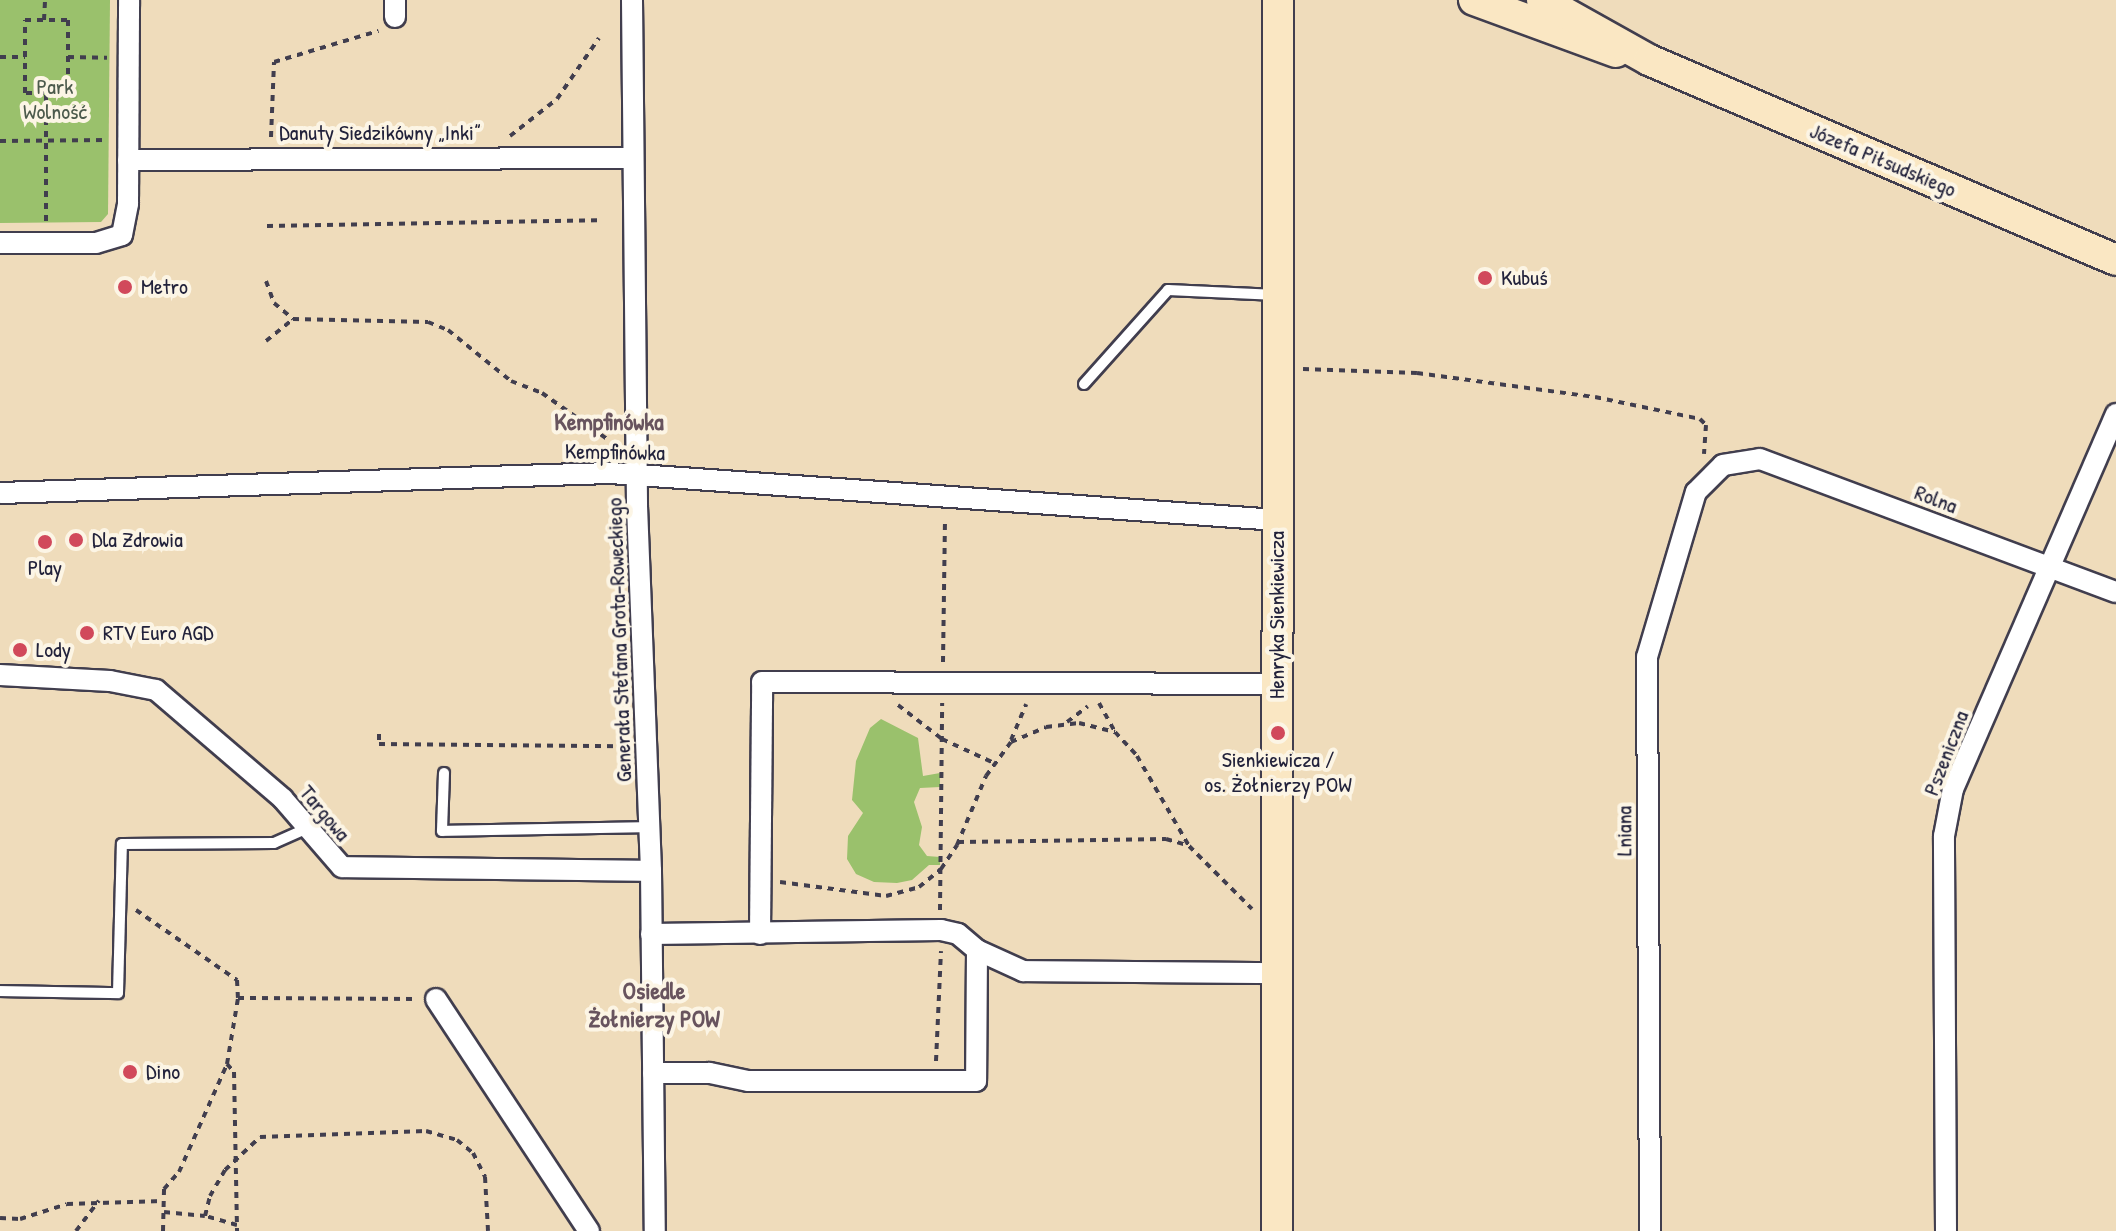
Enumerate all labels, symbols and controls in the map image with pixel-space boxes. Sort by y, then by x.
park label: Park Wolność [23,73,87,124]
street label: Józefa Piłsudskiego [1806,117,1960,203]
street label: Danuty Siedzikówny „Inki” [279,120,481,146]
place label: Kubuś [1501,265,1548,291]
marker: Kubuś [1476,269,1494,287]
place label: Metro [141,274,188,300]
marker: Metro [116,278,134,296]
district label: Kempfinówka [554,408,664,436]
street label: Kempfinówka [565,438,665,466]
street label: Rolna [1911,479,1961,519]
street label: Generała Stefana Grota-Roweckiego [601,497,637,783]
place label: Dla Zdrowia [92,527,183,553]
marker: Dla Zdrowia [67,531,85,549]
street label: Henryka Sienkiewicza [1264,531,1290,699]
marker: Play [36,533,54,551]
place label: Play [28,555,62,581]
place label: RTV Euro AGD [103,620,213,646]
marker: RTV Euro AGD [78,624,96,642]
place label: Lody [36,637,71,663]
marker: Lody [11,641,29,659]
street label: Pszeniczna [1918,707,1974,799]
marker: Sienkiewicza / os. Żołnierzy POW [1269,724,1287,742]
place label: Sienkiewicza / os. Żołnierzy POW [1204,746,1352,798]
street label: Targowa [294,780,356,846]
street label: Lniana [1611,806,1637,856]
district label: Osiedle Żołnierzy POW [588,977,720,1033]
place label: Dino [146,1059,180,1085]
marker: Dino [121,1063,139,1081]

